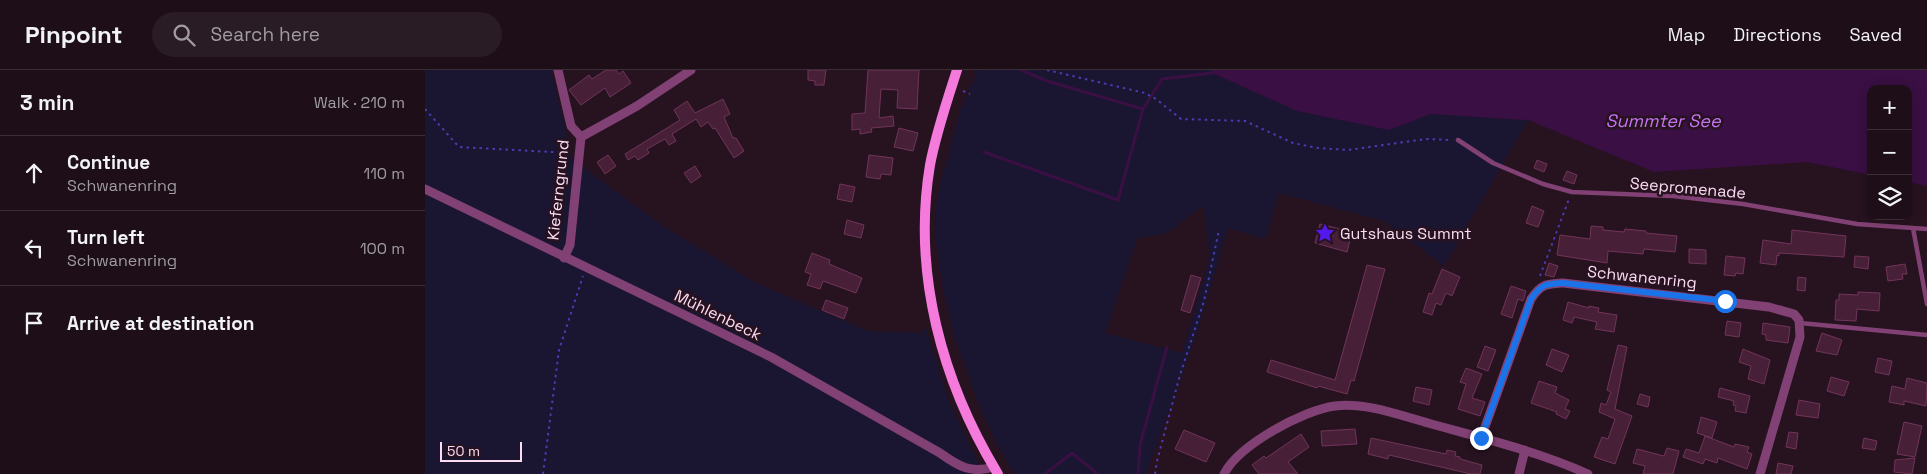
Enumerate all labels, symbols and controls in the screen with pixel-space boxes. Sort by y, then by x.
search box [152,12,502,57]
text: Pinpoint [25,19,122,50]
icon: search [170,21,198,49]
text: Search here [210,22,320,47]
text: Map [1668,23,1705,46]
text: Directions [1733,23,1822,46]
text: Saved [1850,23,1902,46]
map controls [1867,85,1912,220]
button: + [1867,85,1912,130]
text: 3 min [20,89,75,116]
text: Walk · 210 m [314,92,405,113]
water label: Summter See [1605,109,1722,132]
button: − [1867,130,1912,175]
street label: Kieferngrund [542,139,574,241]
text: Continue [67,150,150,175]
icon: ahead [20,159,48,187]
text: 110 m [363,163,405,184]
street label: Seepromenade [1629,172,1747,204]
text: Schwanenring [67,175,177,196]
button: layers [1867,175,1912,220]
place icon: Gutshaus Summt [1314,222,1336,244]
place label: Gutshaus Summt [1340,223,1472,244]
text: Turn left [67,225,145,250]
icon: left [20,234,48,262]
text: 100 m [360,238,405,259]
text: Schwanenring [67,250,177,271]
street label: Schwanenring [1586,261,1698,293]
street label: Mühlenbeck [671,285,765,345]
route start [1714,290,1737,313]
icon: arrive [20,309,48,337]
text: Arrive at destination [67,311,255,336]
route end [1470,427,1493,450]
scale bar [440,439,523,462]
text: 50 m [447,442,480,460]

